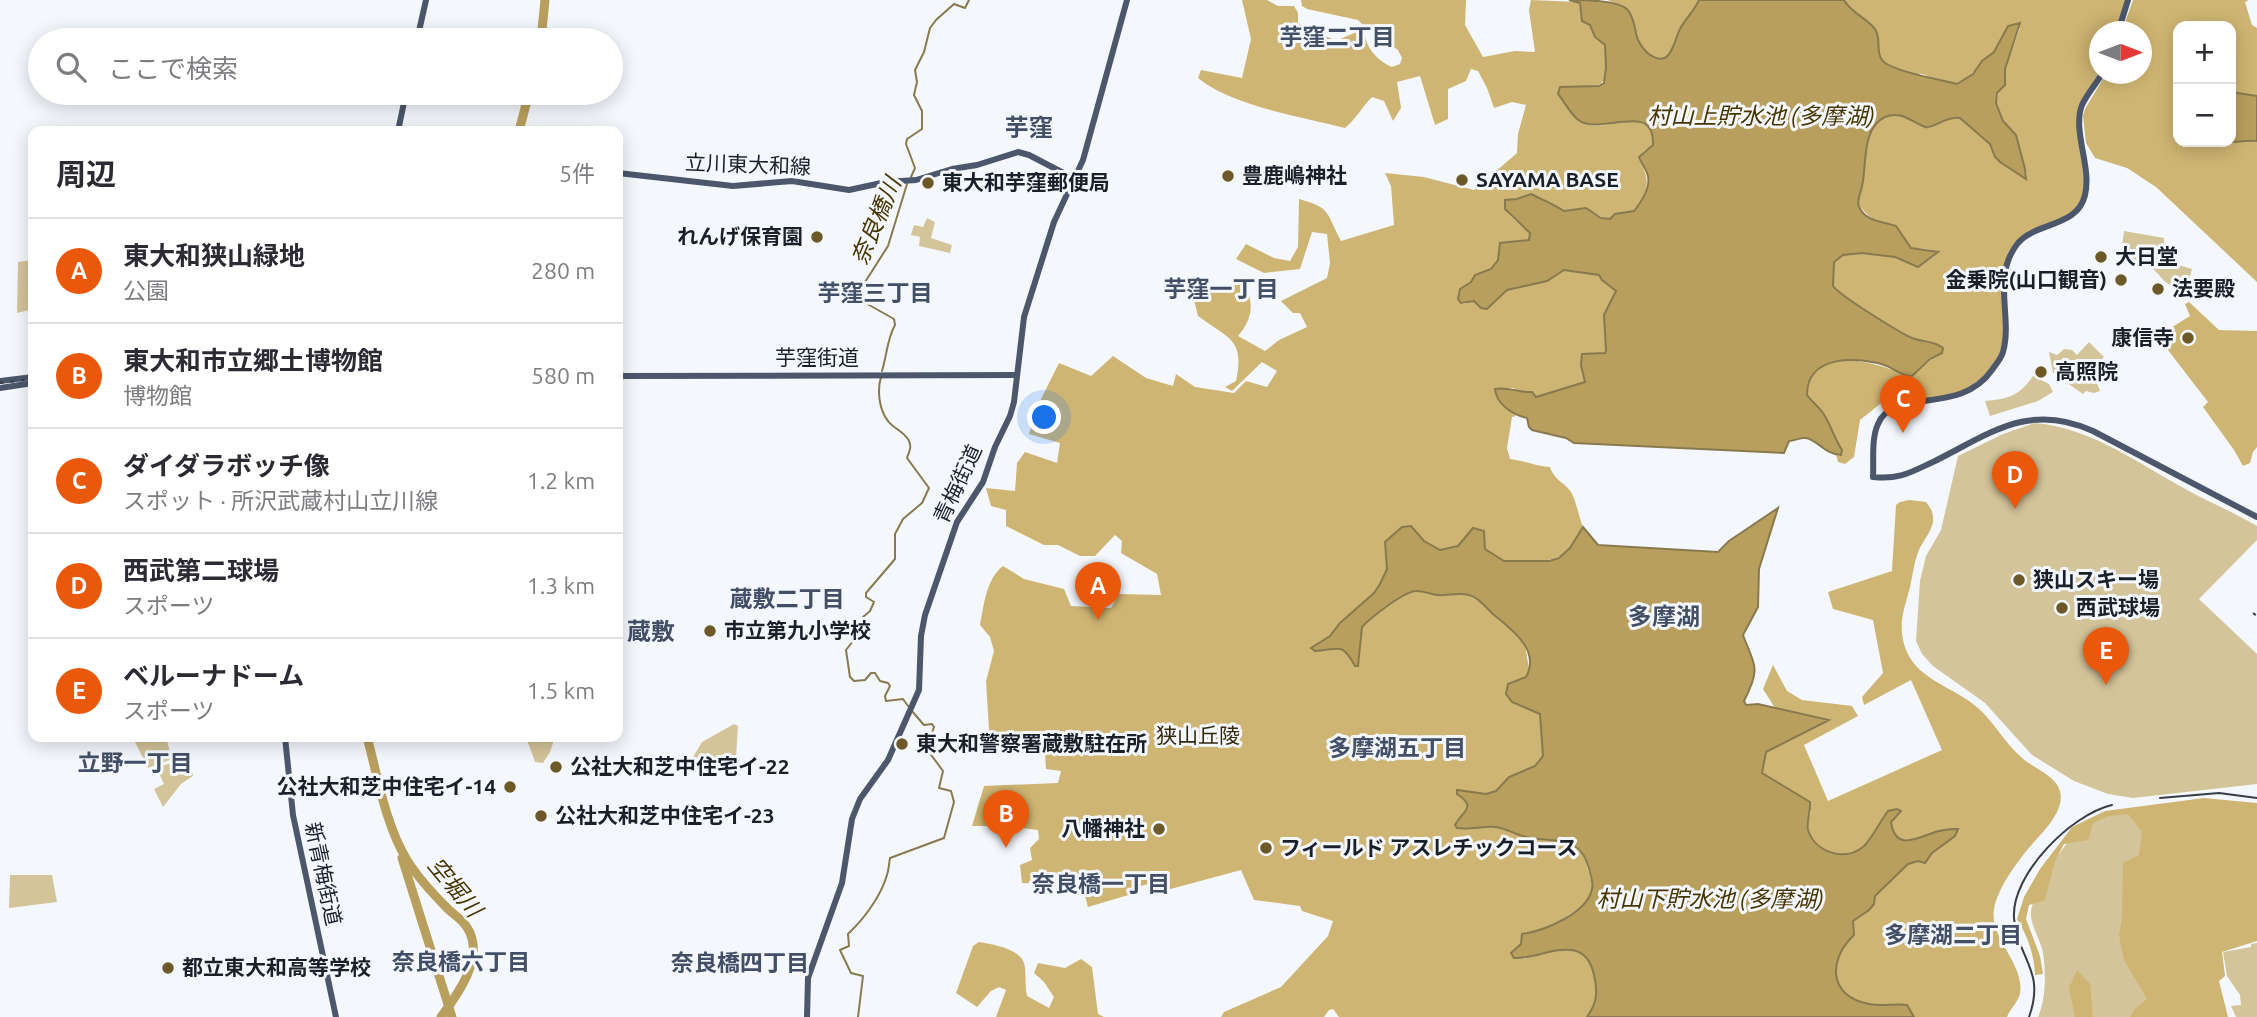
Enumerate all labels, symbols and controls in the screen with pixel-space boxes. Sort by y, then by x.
north arrow [2089,21,2152,84]
map controls [2173,21,2236,147]
button: + [2173,21,2236,84]
district label: 芋窪二丁目 [1280,24,1395,49]
search box [28,28,623,105]
icon: search [52,48,90,86]
text: ここで検索 [108,54,238,83]
button: − [2173,84,2236,147]
water label: 村山上貯水池 (多摩湖) [1648,103,1875,129]
district label: 芋窪 [1005,114,1053,141]
street label: 立川東大和線 [685,150,811,178]
text: 周辺 [56,157,116,191]
text: 5件 [559,161,595,186]
place label: 豊鹿嶋神社 [1242,163,1347,187]
place label: SAYAMA BASE [1476,167,1619,191]
marker: 豊鹿嶋神社 [1220,168,1236,184]
place label: 東大和芋窪郵便局 [942,170,1110,194]
water label: 奈良橋川 [846,171,906,268]
marker: SAYAMA BASE [1454,172,1470,188]
marker: 東大和芋窪郵便局 [920,175,936,191]
place label: れんげ保育園 [677,224,803,248]
marker: れんげ保育園 [809,229,825,245]
text: 東大和狭山緑地 [123,241,305,270]
place label: 大日堂 [2115,244,2178,268]
marker: 大日堂 [2093,249,2109,265]
text: A [71,258,87,283]
text: 280 m [531,258,595,283]
place label: 金乗院(山口観音) [1945,267,2107,291]
marker: 金乗院(山口観音) [2113,272,2129,288]
district label: 芋窪一丁目 [1164,276,1279,301]
place label: 法要殿 [2172,276,2235,300]
text: 公園 [123,278,169,303]
district label: 芋窪三丁目 [818,280,933,305]
marker: 法要殿 [2150,281,2166,297]
place label: 康信寺 [2111,325,2174,349]
marker: 康信寺 [2180,330,2196,346]
street label: 芋窪街道 [775,345,859,369]
text: 東大和市立郷土博物館 [123,346,383,375]
place label: 高照院 [2055,359,2118,383]
text: B [71,363,87,388]
text: 580 m [531,363,595,388]
marker: 高照院 [2033,364,2049,380]
pin: C [1880,375,1926,433]
text: 博物館 [123,383,192,408]
your location [1027,400,1061,434]
street label: 青梅街道 [928,440,986,527]
text: ダイダラボッチ像 [123,451,330,480]
pin: D [1992,451,2038,509]
text: C [72,468,86,493]
text: 1.2 km [527,468,595,493]
text: スポット · 所沢武蔵村山立川線 [123,488,438,513]
text: 西武第二球場 [123,556,279,585]
pin: A [1075,562,1121,620]
place label: 狭山スキー場 [2033,567,2159,591]
marker: 狭山スキー場 [2011,572,2027,588]
text: D [71,573,87,598]
text: 1.3 km [527,573,595,598]
district label: 蔵敷二丁目 [730,586,845,611]
text: スポーツ [123,593,215,618]
place label: 西武球場 [2076,595,2160,619]
marker: 西武球場 [2054,600,2070,616]
district label: 多摩湖 [1628,603,1700,630]
district label: 蔵敷 [627,618,675,645]
place label: 市立第九小学校 [724,618,871,642]
marker: 市立第九小学校 [702,623,718,639]
pin: E [2083,627,2129,685]
text: ベルーナドーム [123,661,304,690]
text: E [72,678,86,703]
text: 1.5 km [527,678,595,703]
text: スポーツ [123,698,215,723]
park label: 狭山丘陵 [1156,723,1240,747]
place label: 東大和警察署蔵敷駐在所 [916,731,1147,755]
district label: 多摩湖五丁目 [1328,735,1466,760]
marker: 東大和警察署蔵敷駐在所 [894,736,910,752]
district label: 立野一丁目 [78,750,193,775]
place label: 公社大和芝中住宅イ-22 [570,754,790,778]
marker: 公社大和芝中住宅イ-22 [548,759,564,775]
place label: 公社大和芝中住宅イ-14 [276,774,496,798]
marker: 公社大和芝中住宅イ-14 [502,779,518,795]
pin: B [983,790,1029,848]
place label: 公社大和芝中住宅イ-23 [555,803,775,827]
marker: 公社大和芝中住宅イ-23 [533,808,549,824]
place label: 八幡神社 [1061,816,1145,840]
street label: 新青梅街道 [301,820,347,928]
marker: 八幡神社 [1151,821,1167,837]
place label: フィールド アスレチックコース [1280,835,1578,859]
marker: フィールド アスレチックコース [1258,840,1274,856]
water label: 空堀川 [424,852,489,923]
district label: 奈良橋一丁目 [1032,871,1170,896]
water label: 村山下貯水池 (多摩湖) [1597,886,1824,912]
district label: 多摩湖二丁目 [1884,922,2022,947]
district label: 奈良橋六丁目 [392,949,530,974]
district label: 奈良橋四丁目 [671,950,809,975]
place label: 都立東大和高等学校 [182,955,371,979]
marker: 都立東大和高等学校 [160,960,176,976]

